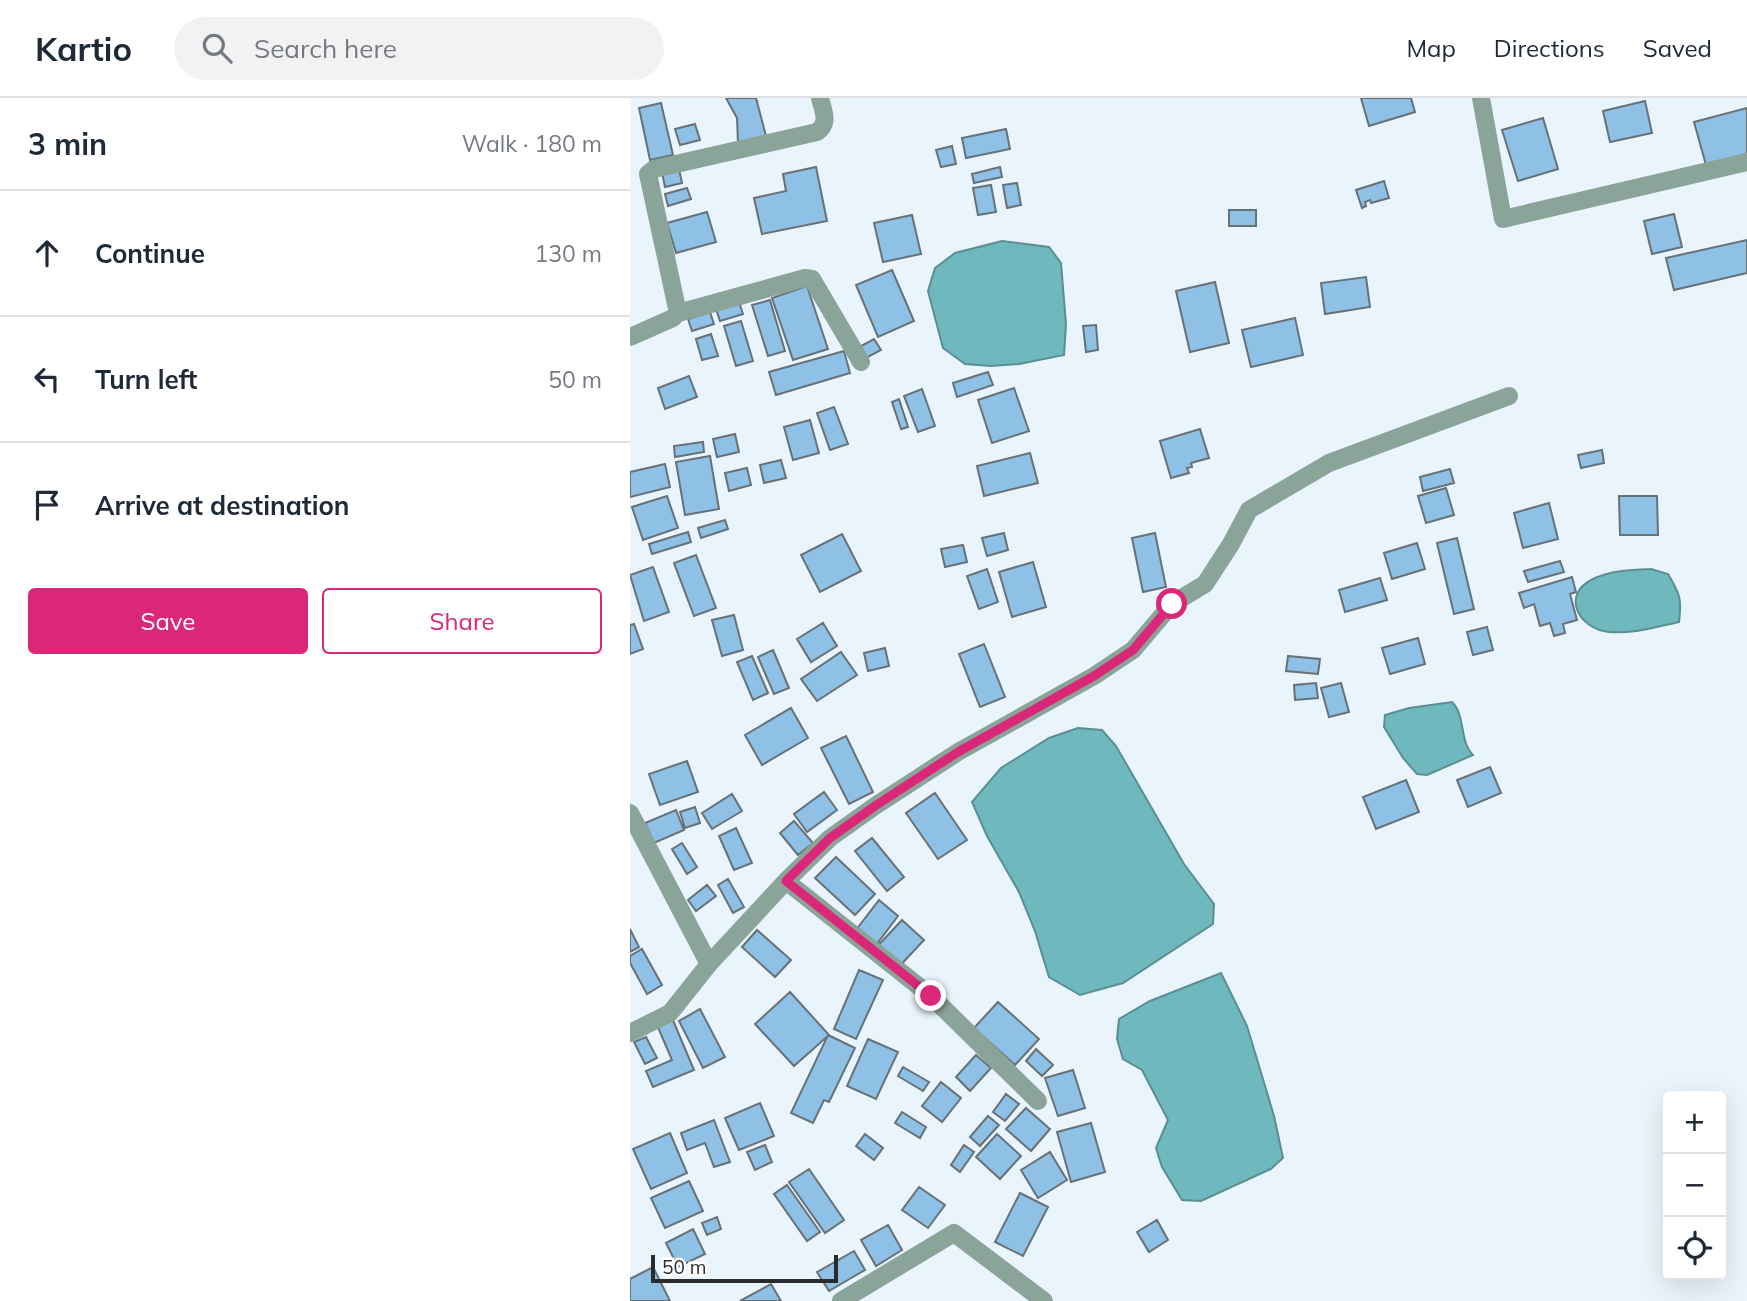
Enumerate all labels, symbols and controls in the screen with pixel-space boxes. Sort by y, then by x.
search box [174,17,664,80]
text: Kartio [35,28,132,69]
icon: search [198,29,236,67]
text: Search here [254,32,397,65]
text: Map [1406,33,1456,63]
text: Directions [1494,33,1605,63]
text: Saved [1643,33,1712,63]
text: 3 min [28,125,107,163]
text: Walk · 180 m [462,129,602,158]
icon: ahead [28,234,66,272]
text: Continue [95,237,205,270]
text: 130 m [534,239,602,268]
icon: left [28,360,66,398]
text: Turn left [95,363,197,396]
text: 50 m [548,365,602,394]
icon: arrive [28,486,66,524]
text: Arrive at destination [95,489,350,522]
button: Save [28,588,308,654]
button: Share [322,588,602,654]
route start [1156,588,1187,619]
route end [915,980,946,1011]
map controls [1663,1091,1726,1280]
button: + [1663,1091,1726,1154]
button: − [1663,1154,1726,1217]
button: locate [1663,1217,1726,1280]
scale bar [651,1252,838,1284]
text: 50 m [662,1255,706,1279]

